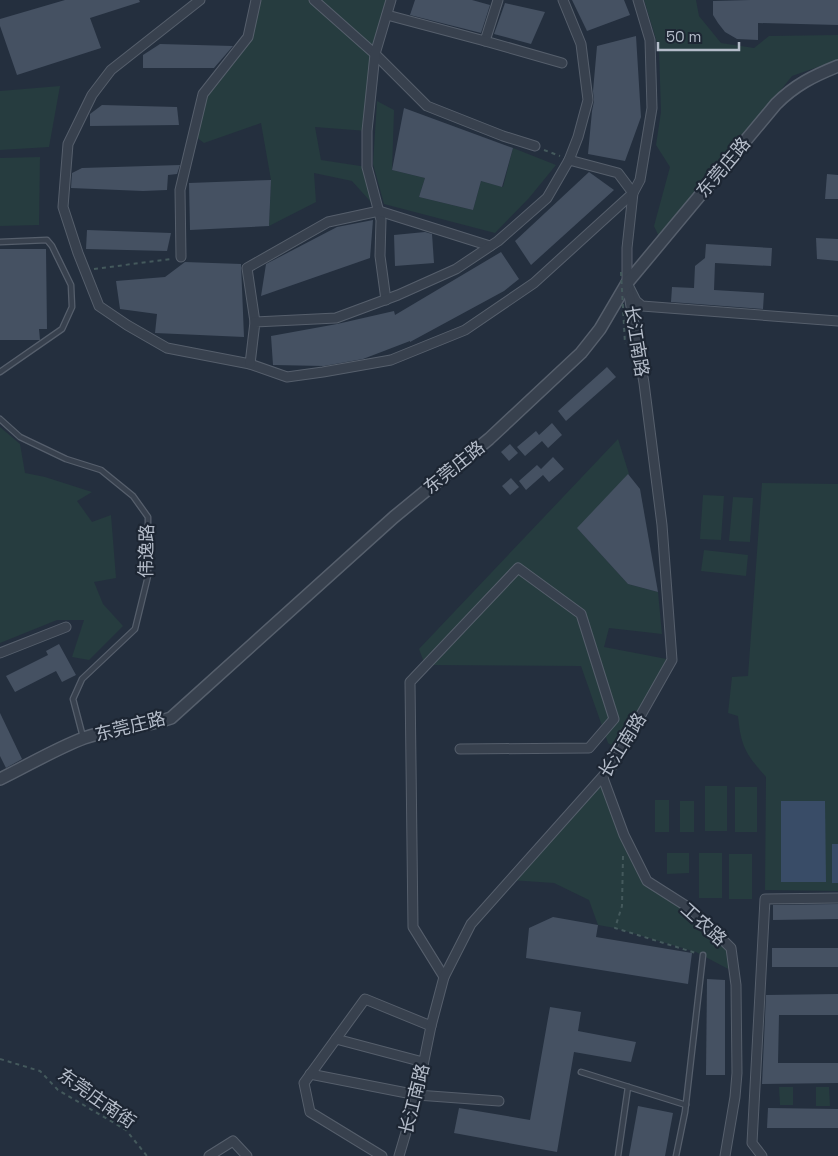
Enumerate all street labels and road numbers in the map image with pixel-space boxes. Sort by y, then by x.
street label: 东莞庄路 [691,132,755,202]
street label: 长江南路 [620,304,654,378]
street label: 东莞庄路 [419,435,489,499]
street label: 伟逸路 [134,524,158,578]
street label: 东莞庄路 [92,706,168,746]
street label: 长江南路 [593,708,651,782]
street label: 工农路 [676,897,732,951]
street label: 长江南路 [394,1061,434,1137]
street label: 东莞庄南街 [54,1063,140,1133]

